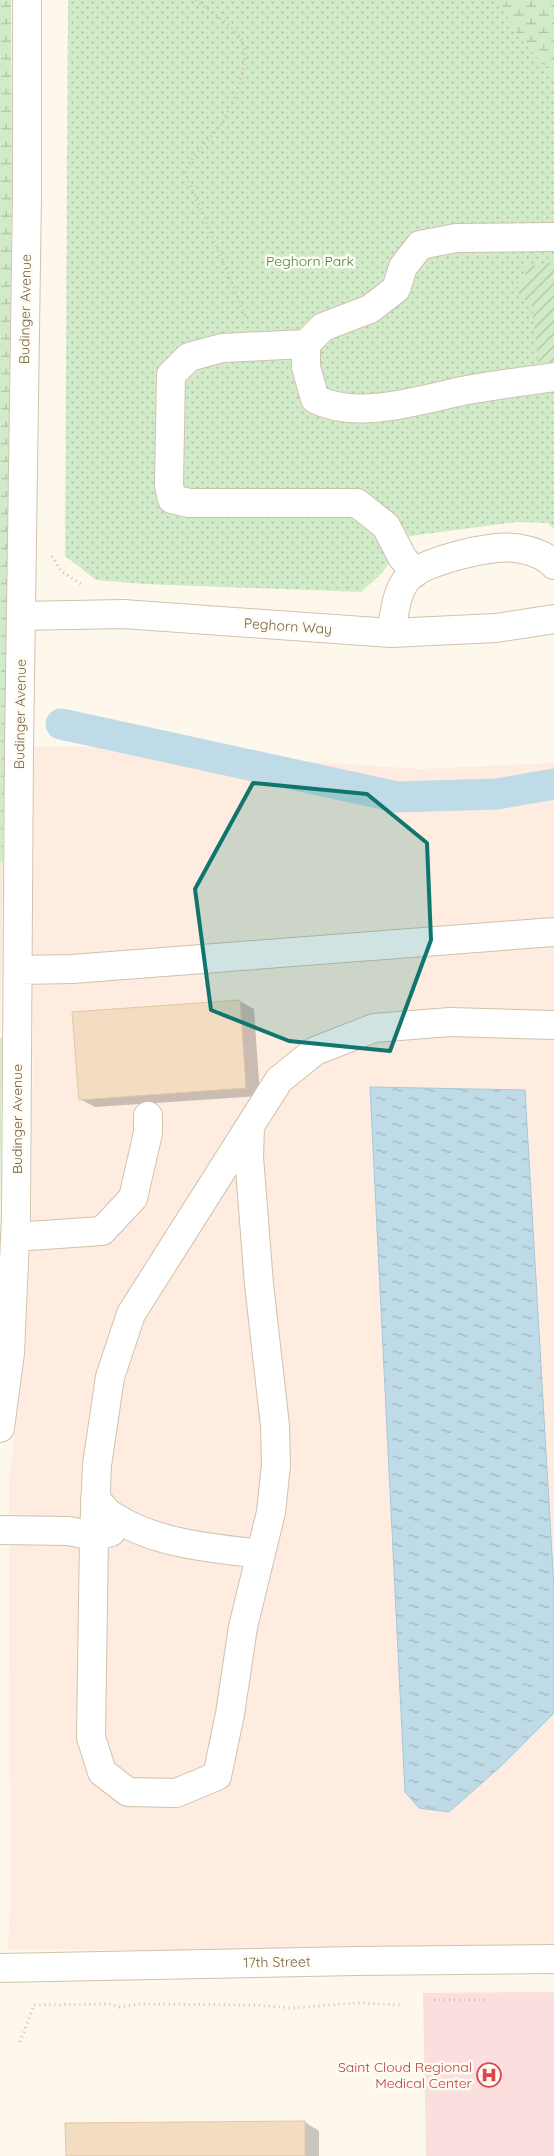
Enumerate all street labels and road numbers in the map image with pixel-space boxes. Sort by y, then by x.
street label: Budinger Avenue [15,254,35,364]
street label: Peghorn Way [243,614,333,638]
street label: Budinger Avenue [10,659,30,769]
street label: Budinger Avenue [8,1064,26,1174]
street label: 17th Street [243,1952,311,1972]

